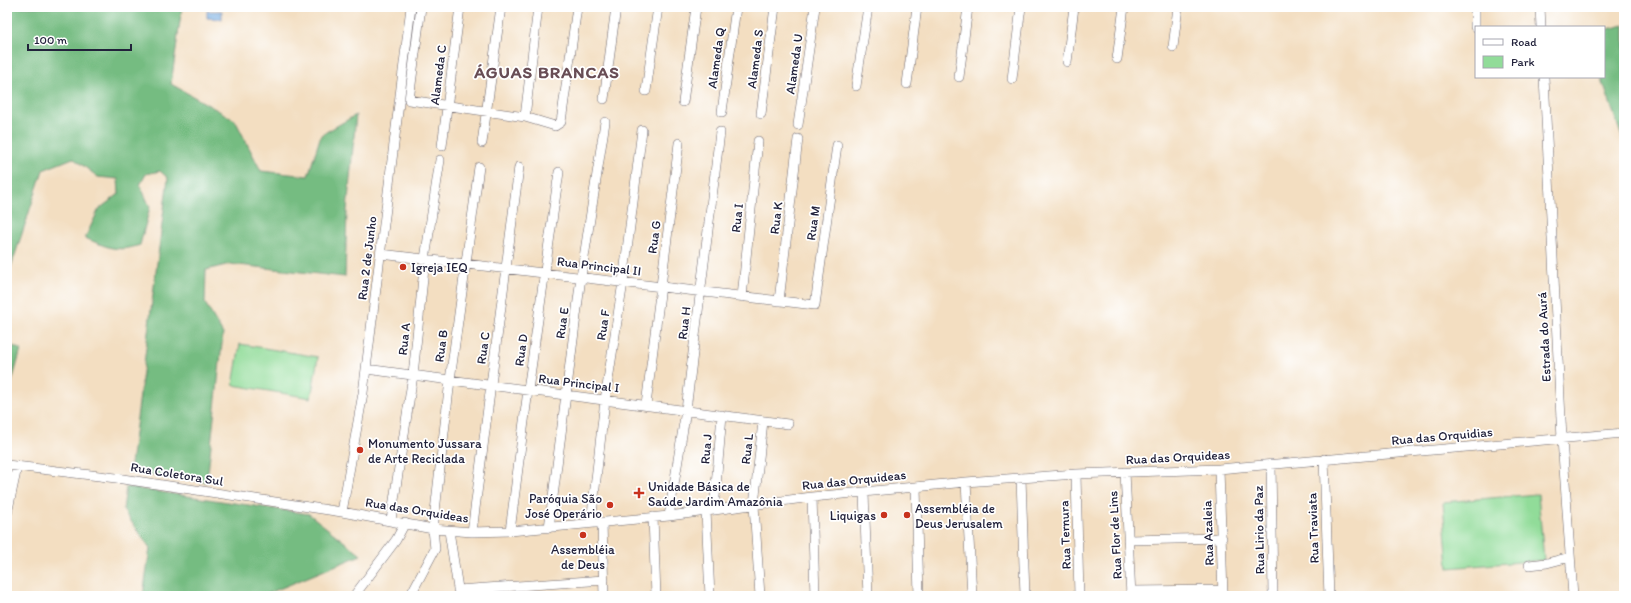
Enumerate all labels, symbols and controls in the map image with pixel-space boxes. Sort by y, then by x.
scale bar [28,26,131,52]
street label: Alameda Q [704,26,728,90]
legend [1475,26,1605,78]
street label: Alameda S [744,29,766,89]
text: 100 m [34,33,67,47]
street label: Alameda U [782,33,806,95]
text: Road [1511,35,1537,49]
street label: Alameda C [427,44,449,106]
text: Park [1511,55,1535,69]
district label: ÁGUAS BRANCAS [473,62,620,82]
street label: Rua K [767,201,785,235]
street label: Rua I [728,203,746,233]
street label: Rua M [803,205,823,241]
street label: Rua 2 de Junho [354,215,380,301]
street label: Rua G [644,219,664,255]
street label: Rua Principal II [556,253,642,279]
place label: Igreja IEQ [411,260,468,275]
marker: Igreja IEQ [398,262,408,272]
street label: Estrada do Aurá [1534,291,1554,382]
street label: Rua E [552,306,572,340]
street label: Rua H [675,306,693,340]
street label: Rua F [593,308,613,342]
street label: Rua A [395,321,413,356]
street label: Rua B [431,329,451,363]
street label: Rua C [473,331,493,365]
street label: Rua D [511,333,531,367]
street label: Rua Principal I [538,371,620,395]
street label: Rua das Orquidias [1391,424,1493,448]
street label: Rua L [738,432,756,465]
street label: Rua J [697,433,715,465]
place label: Monumento Jussara de Arte Reciclada [368,436,482,466]
marker: Monumento Jussara de Arte Reciclada [355,445,365,455]
street label: Rua das Orquideas [1125,447,1231,467]
street label: Rua Coletora Sul [130,459,225,489]
street label: Rua das Orquideas [801,467,907,493]
place label: Unidade Básica de Saúde Jardim Amazônia [648,479,783,509]
street label: Rua Lirio da Paz [1251,486,1267,574]
marker: Unidade Básica de Saúde Jardim Amazônia [633,487,645,499]
street label: Rua Flor de Lins [1105,490,1125,580]
place label: Paróquia São José Operário [525,491,602,521]
street label: Rua Traviata [1304,492,1322,564]
street label: Rua das Orquideas [364,494,470,526]
marker: Paróquia São José Operário [605,500,615,510]
street label: Rua Ternura [1056,500,1074,570]
street label: Rua Azaleia [1199,500,1217,566]
place label: Assembléia de Deus Jerusalem [915,501,1003,531]
place label: Liquigas [830,508,876,523]
marker: Liquigas [879,510,889,520]
marker: Assembléia de Deus Jerusalem [902,510,912,520]
marker: Assembléia de Deus [578,530,588,540]
place label: Assembléia de Deus [551,542,615,572]

